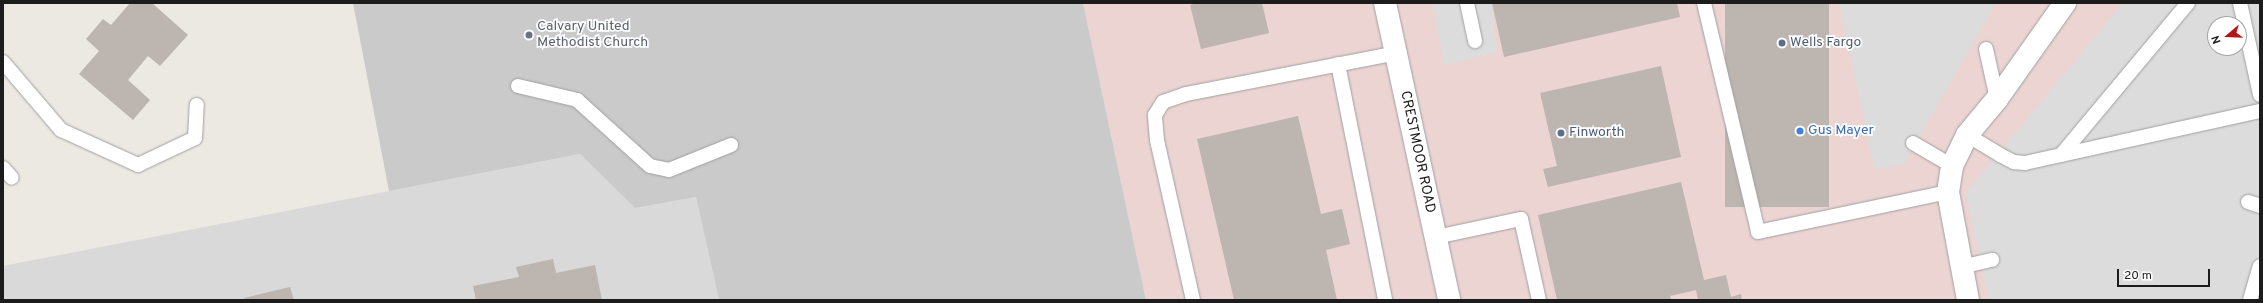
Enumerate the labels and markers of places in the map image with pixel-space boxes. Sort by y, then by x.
place label: Calvary United Methodist Church [537,19,648,52]
marker: Calvary United Methodist Church [524,30,534,40]
place label: Wells Fargo [1790,35,1861,51]
marker: Wells Fargo [1777,38,1787,48]
place label: Gus Mayer [1808,123,1874,139]
place label: Finworth [1569,125,1624,141]
marker: Gus Mayer [1795,126,1805,136]
marker: Finworth [1556,128,1566,138]

